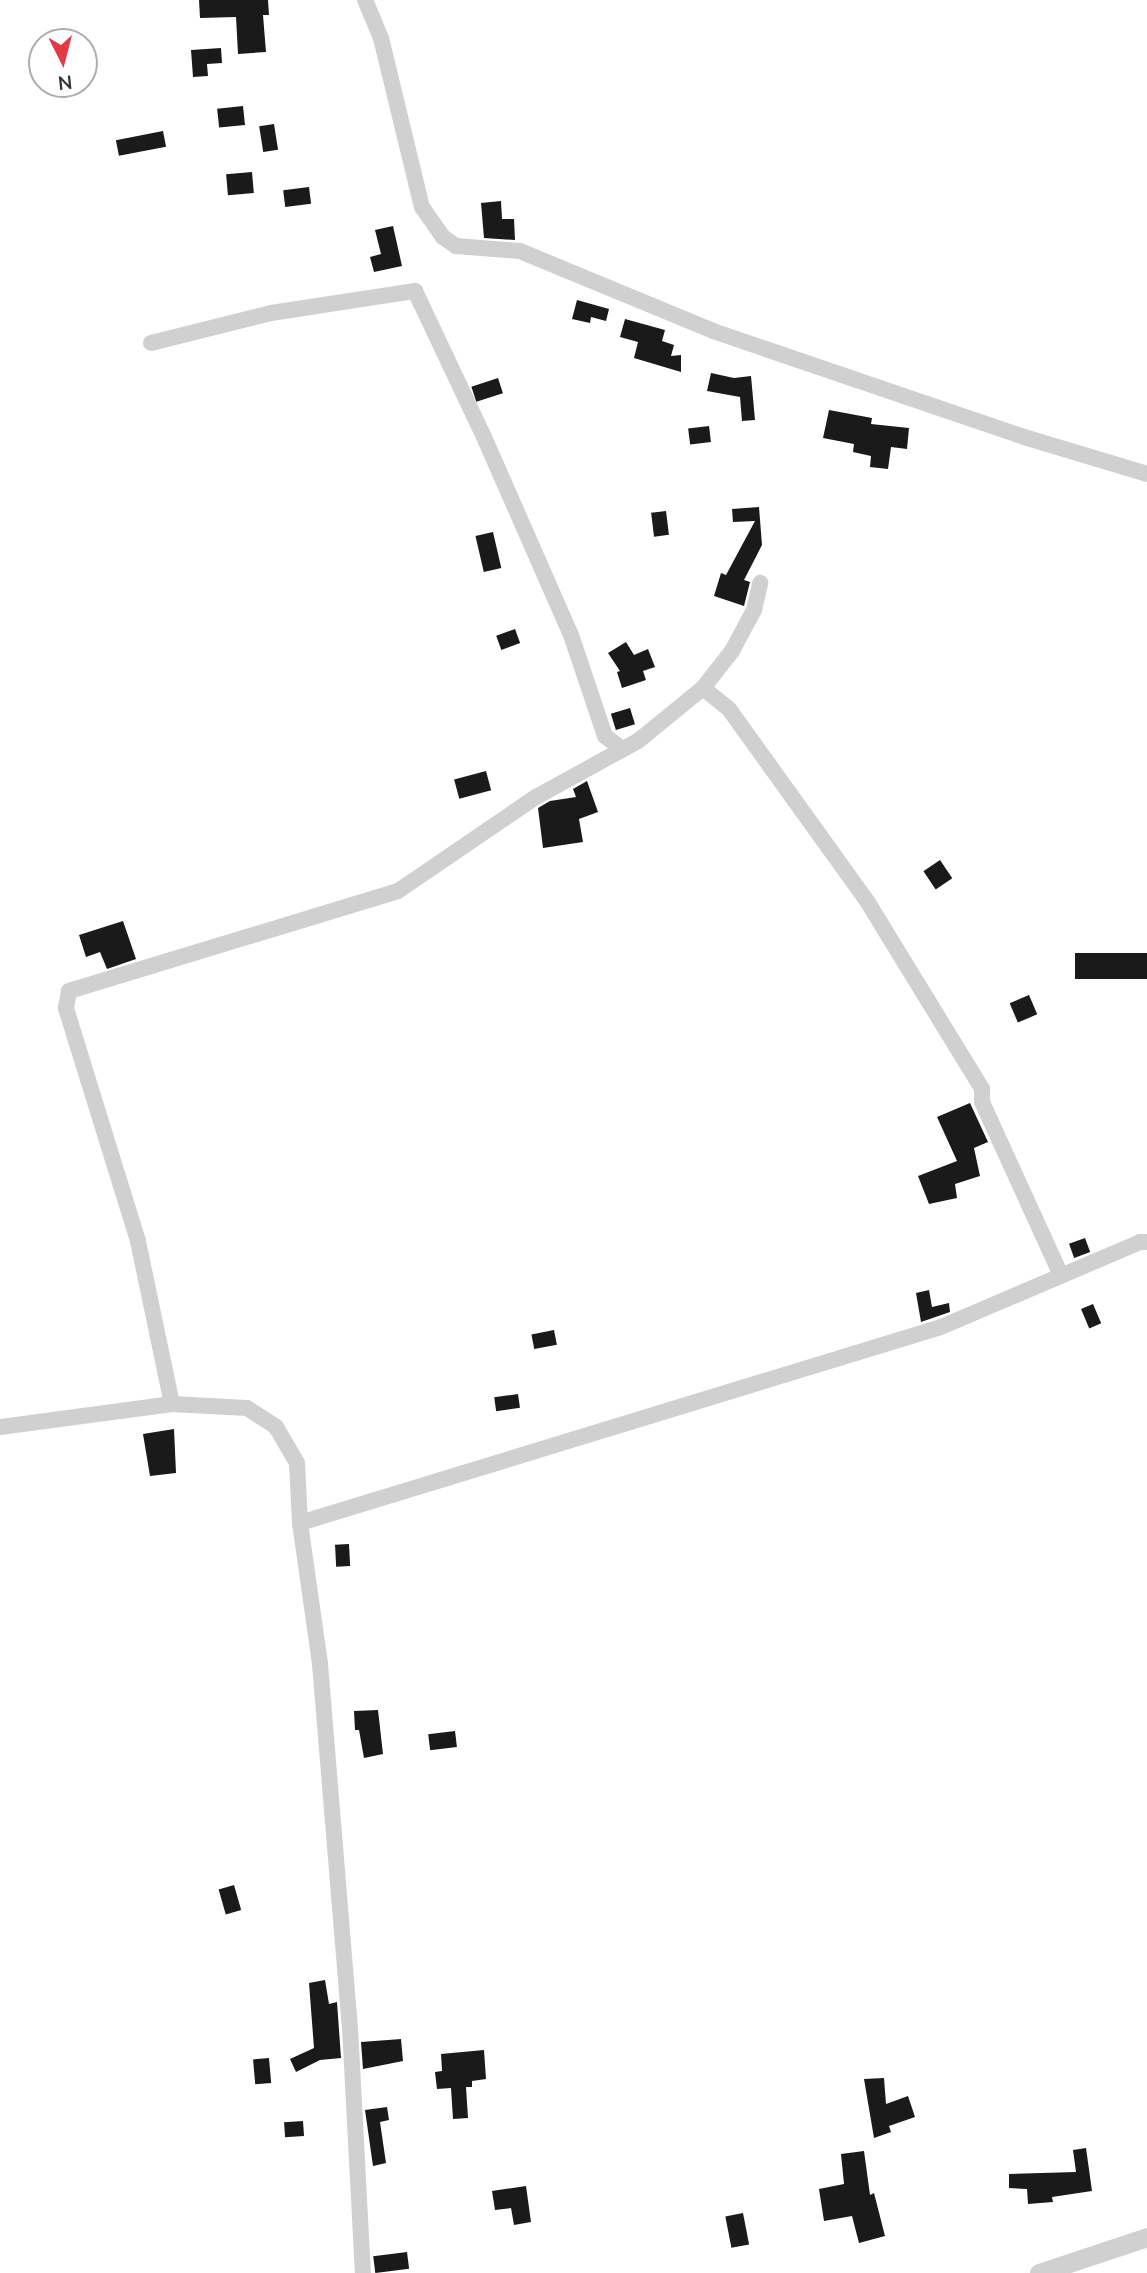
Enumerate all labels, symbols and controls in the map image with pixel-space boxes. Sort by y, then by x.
north arrow [28,28,98,98]
text: N [57,68,73,96]

